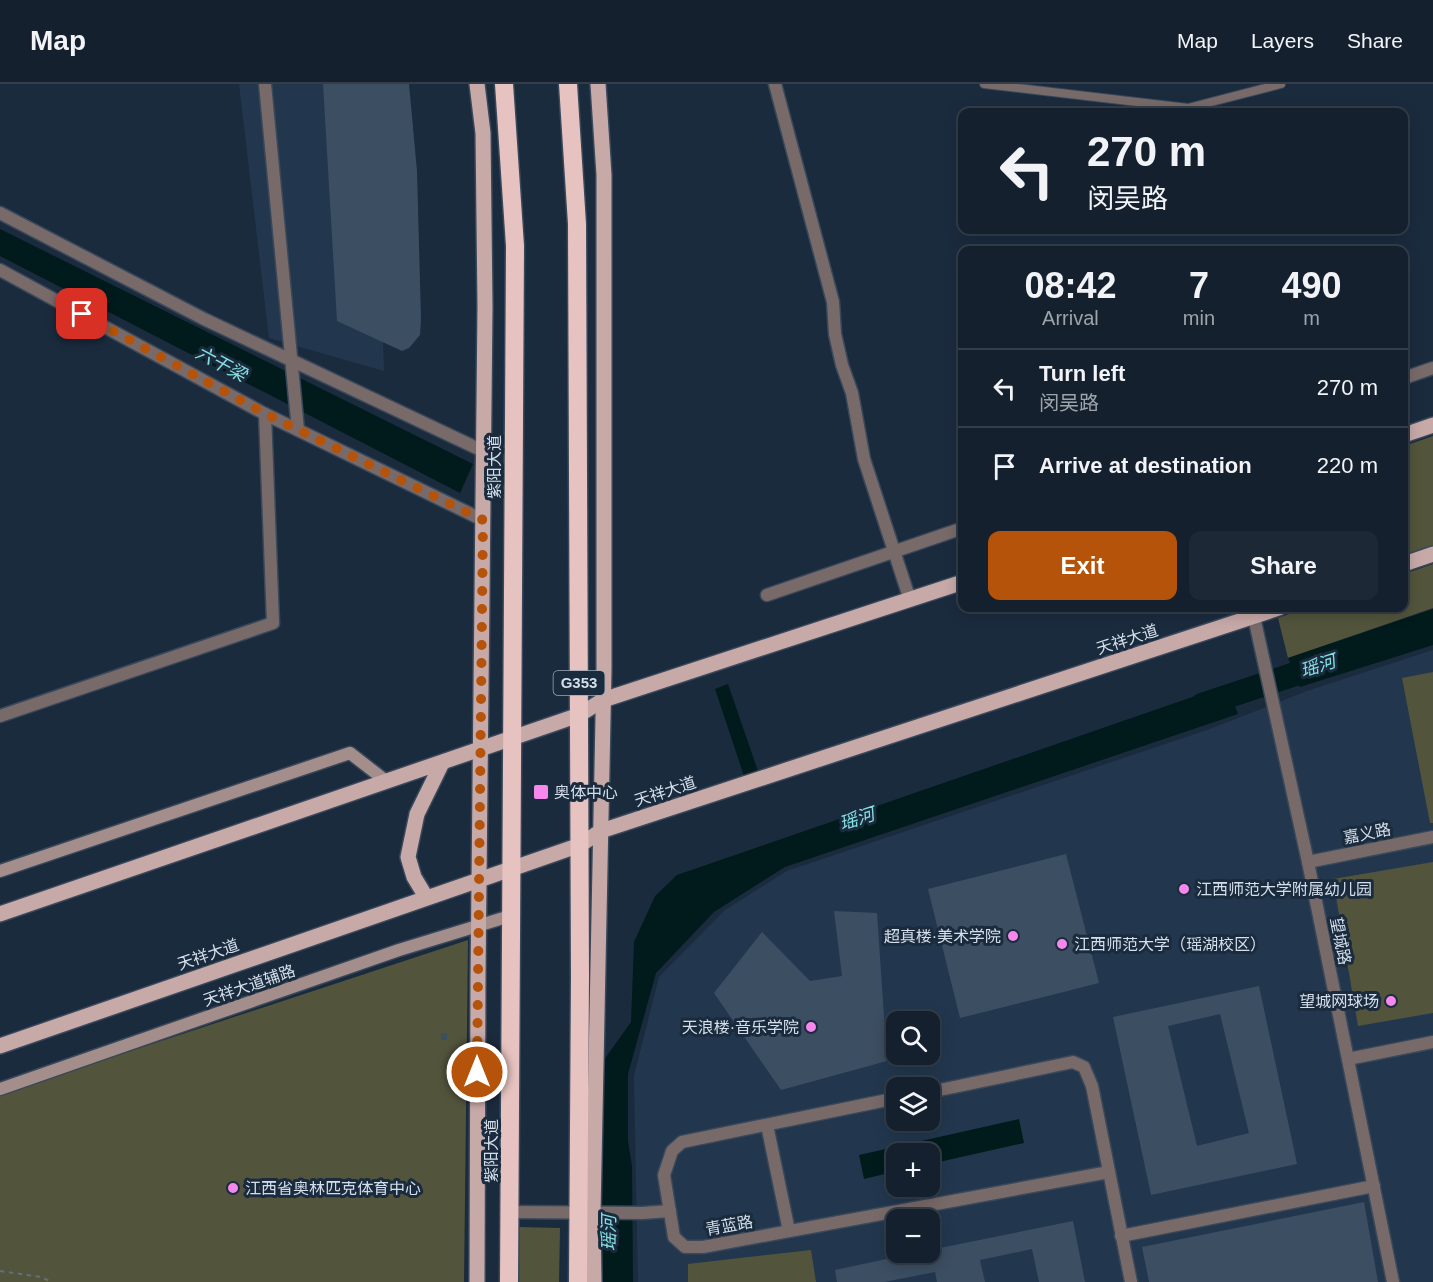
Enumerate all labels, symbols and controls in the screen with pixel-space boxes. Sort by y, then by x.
text: Map [30,25,86,56]
text: Map [1177,29,1218,52]
text: Layers [1251,29,1314,52]
text: Share [1347,29,1403,52]
text: 270 m [1087,128,1206,175]
icon: left [988,132,1066,210]
text: 闵吴路 [1087,184,1168,214]
text: 08:42 [1024,265,1116,306]
text: 7 [1189,265,1209,306]
text: 490 [1281,265,1342,306]
pin [56,288,107,339]
icon: arrive [65,297,98,330]
text: Arrival [1042,307,1099,329]
text: min [1183,307,1215,329]
text: m [1303,307,1320,329]
water label: 六干梁 [192,342,251,386]
text: Turn left [1039,361,1125,386]
icon: left [988,372,1021,405]
text: 270 m [1317,375,1378,400]
text: 闵吴路 [1039,392,1099,414]
street label: 紫阳大道 [486,435,503,499]
icon: arrive [988,450,1021,483]
text: Arrive at destination [1039,453,1252,478]
text: 220 m [1317,453,1378,478]
button: Exit [988,531,1177,600]
button: Share [1189,531,1378,600]
street label: 天祥大道 [1094,622,1160,657]
water label: 瑶河 [1298,650,1341,681]
road number: G353 [554,671,604,695]
street label: 天祥大道 [632,774,698,809]
marker: 奥体中心 [532,783,550,801]
place label: 奥体中心 [554,784,618,801]
water label: 瑶河 [837,803,880,834]
street label: 嘉义路 [1342,821,1392,846]
place label: 江西师范大学附属幼儿园 [1196,881,1372,898]
marker: 江西师范大学附属幼儿园 [1177,882,1191,896]
street label: 望城路 [1328,916,1353,966]
place label: 超真楼·美术学院 [884,928,1001,945]
marker: 超真楼·美术学院 [1006,929,1020,943]
street label: 天祥大道 [175,936,241,973]
place label: 江西师范大学（瑶湖校区） [1074,936,1266,953]
marker: 江西师范大学（瑶湖校区） [1055,937,1069,951]
street label: 天祥大道辅路 [201,962,297,1009]
place label: 望城网球场 [1299,993,1379,1010]
marker: 望城网球场 [1384,994,1398,1008]
map controls [886,1011,940,1263]
button: search [886,1011,940,1065]
place label: 天浪楼·音乐学院 [682,1019,799,1036]
marker: 天浪楼·音乐学院 [804,1020,818,1034]
position arrow [445,1040,509,1104]
button: layers [886,1077,940,1131]
street label: 紫阳大道 [483,1119,500,1183]
button: + [886,1143,940,1197]
place label: 江西省奥林匹克体育中心 [245,1180,421,1197]
marker: 江西省奥林匹克体育中心 [226,1181,240,1195]
button: − [886,1209,940,1263]
water label: 瑶河 [599,1212,619,1251]
street label: 青蓝路 [704,1213,754,1238]

